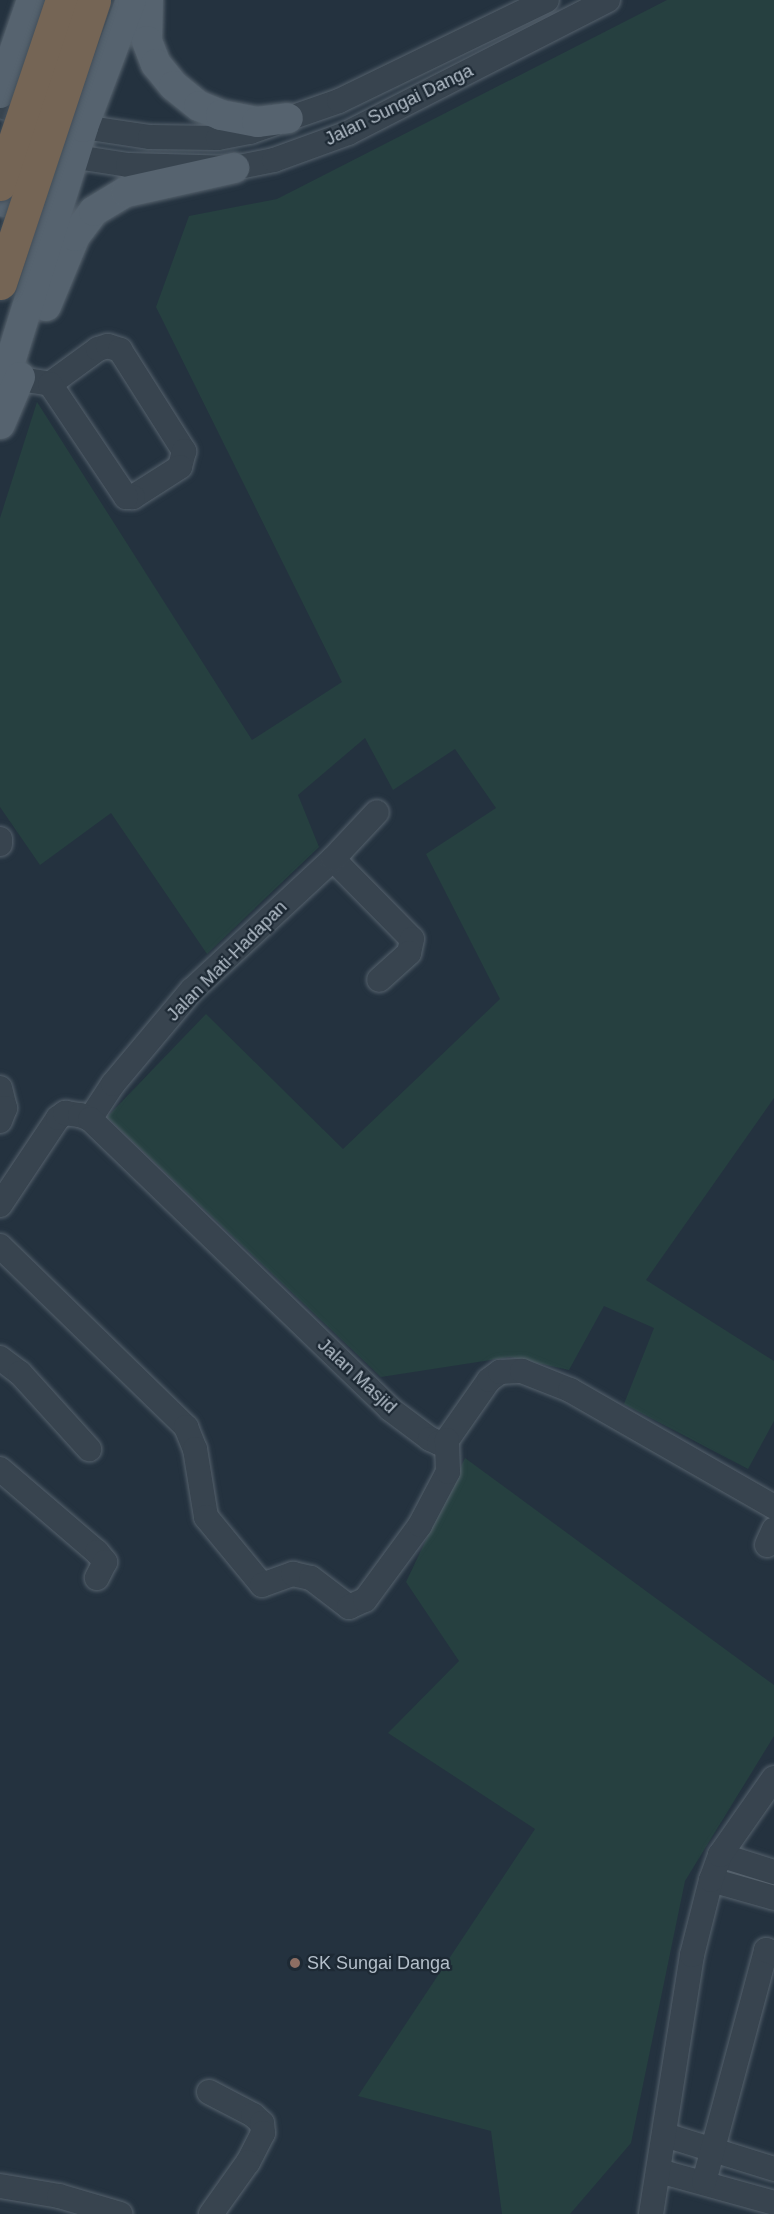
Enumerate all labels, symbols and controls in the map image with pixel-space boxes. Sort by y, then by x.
street label: Jalan Sungai Danga [321,60,477,150]
street label: Jalan Mati-Hadapan [162,896,292,1026]
street label: Jalan Masjid [313,1334,401,1418]
place label: SK Sungai Danga [307,1952,450,1974]
marker: SK Sungai Danga [288,1956,302,1970]

